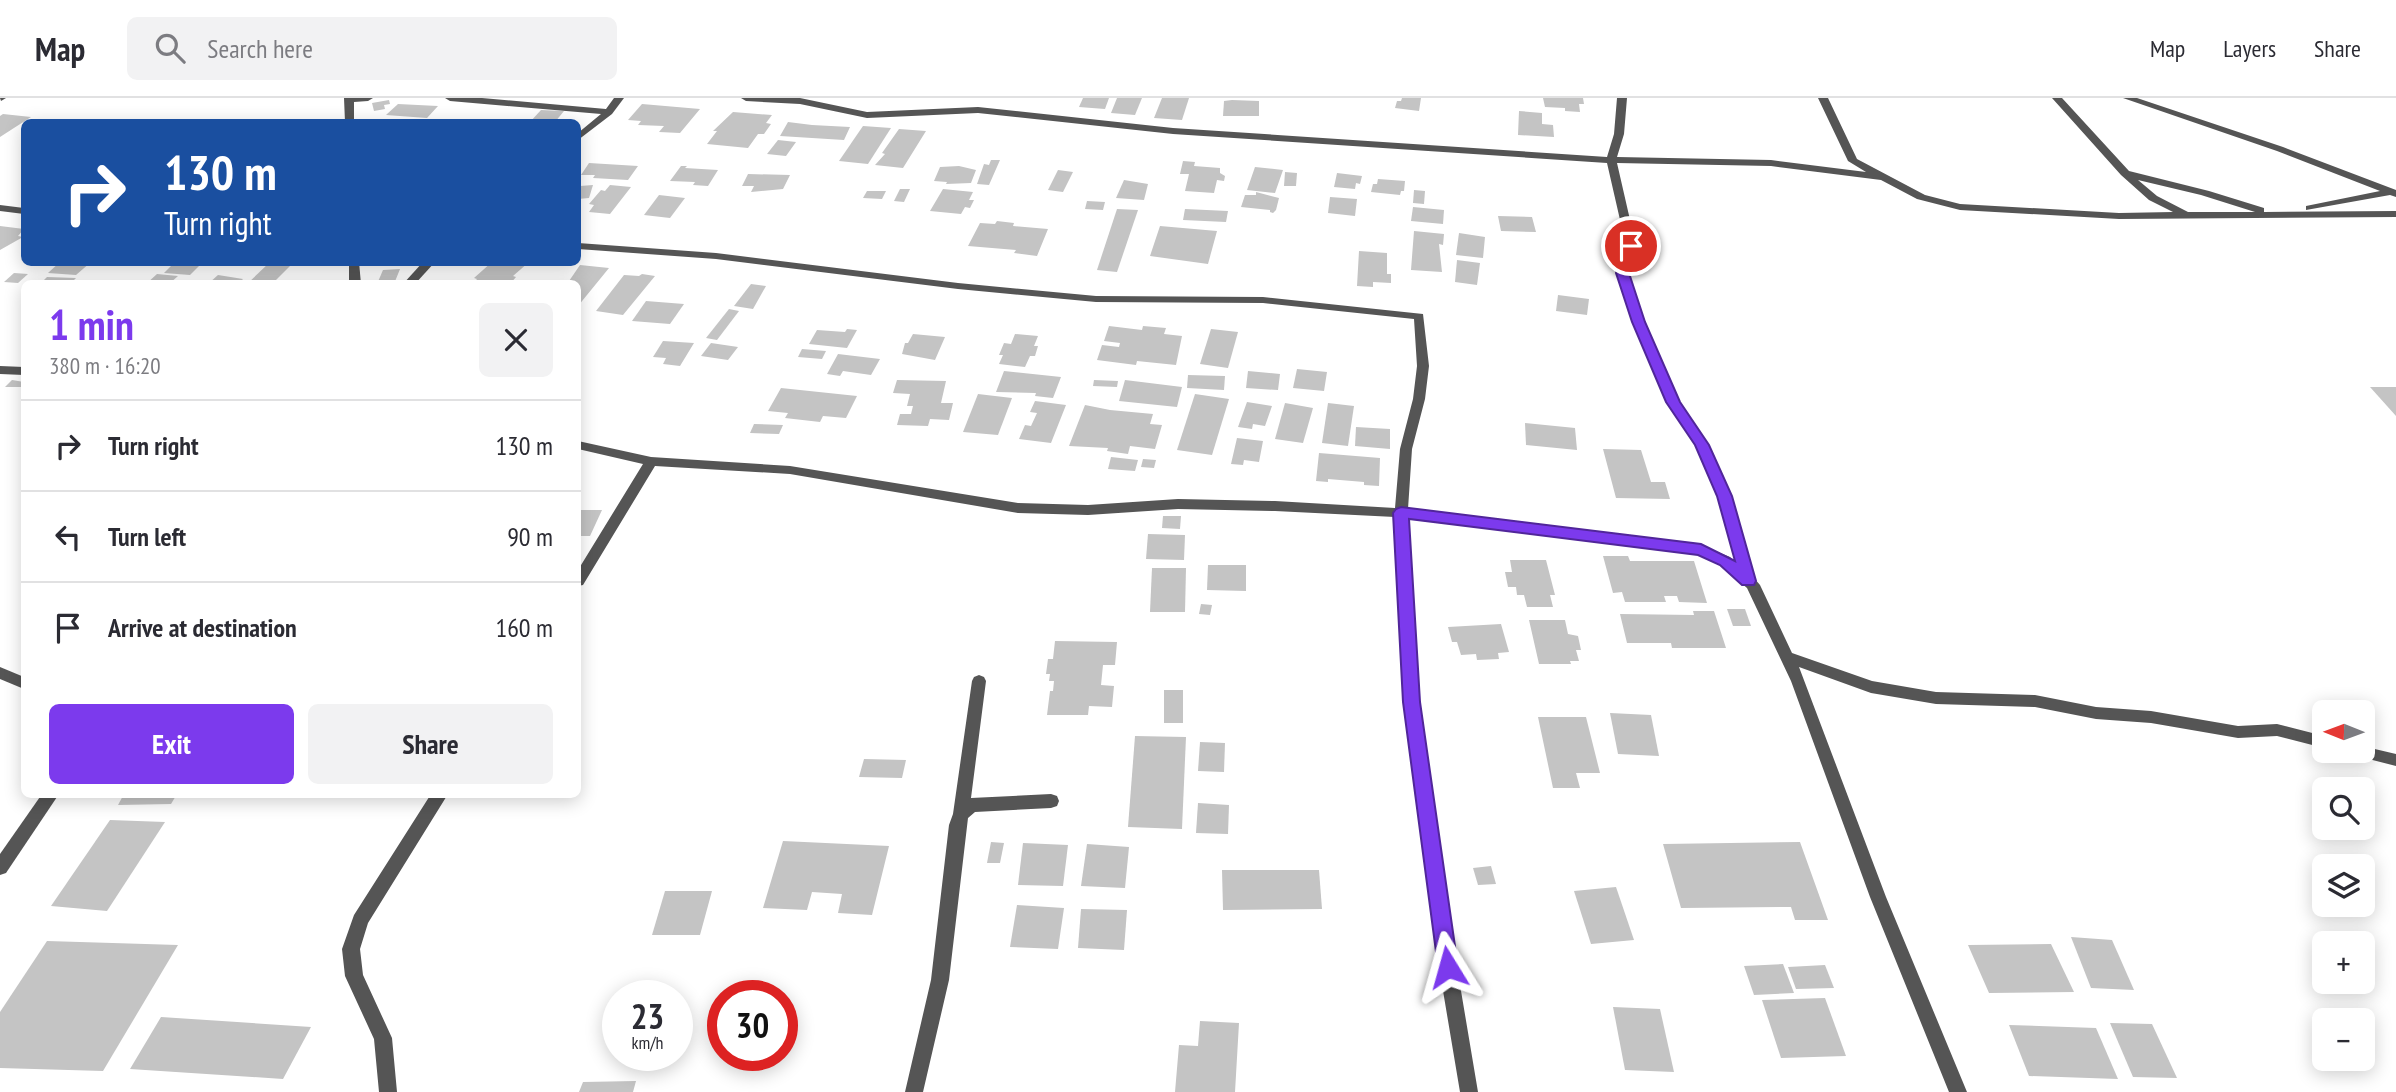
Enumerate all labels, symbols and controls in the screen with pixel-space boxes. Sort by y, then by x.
search box [127,17,617,80]
text: Map [35,27,85,70]
icon: search [151,29,189,67]
text: Search here [207,32,313,65]
text: Map [2150,33,2185,64]
text: Layers [2223,33,2276,64]
text: Share [2314,33,2361,64]
text: 130 m [164,140,277,204]
icon: right [49,147,140,238]
text: Turn right [164,202,272,244]
pin [1601,216,1661,276]
icon: arrive [1612,227,1650,265]
text: 1 min [49,297,134,352]
button: close [479,303,553,377]
text: 380 m · 16:20 [49,351,161,380]
icon: right [49,427,87,465]
text: Turn right [108,429,199,462]
text: 130 m [495,429,553,462]
icon: left [49,518,87,556]
text: Turn left [108,520,186,553]
text: 90 m [507,520,553,553]
icon: arrive [49,609,87,647]
text: Arrive at destination [108,611,297,644]
text: 160 m [495,611,553,644]
north arrow [2312,700,2375,763]
map controls [2312,700,2375,1071]
button: Exit [49,704,294,784]
button: Share [308,704,553,784]
button: search [2312,777,2375,840]
button: layers [2312,854,2375,917]
position arrow [1411,930,1485,1004]
button: + [2312,931,2375,994]
speed limit sign: 30 [707,980,798,1071]
text: 23 [631,993,664,1039]
button: − [2312,1008,2375,1071]
text: km/h [632,1031,663,1054]

